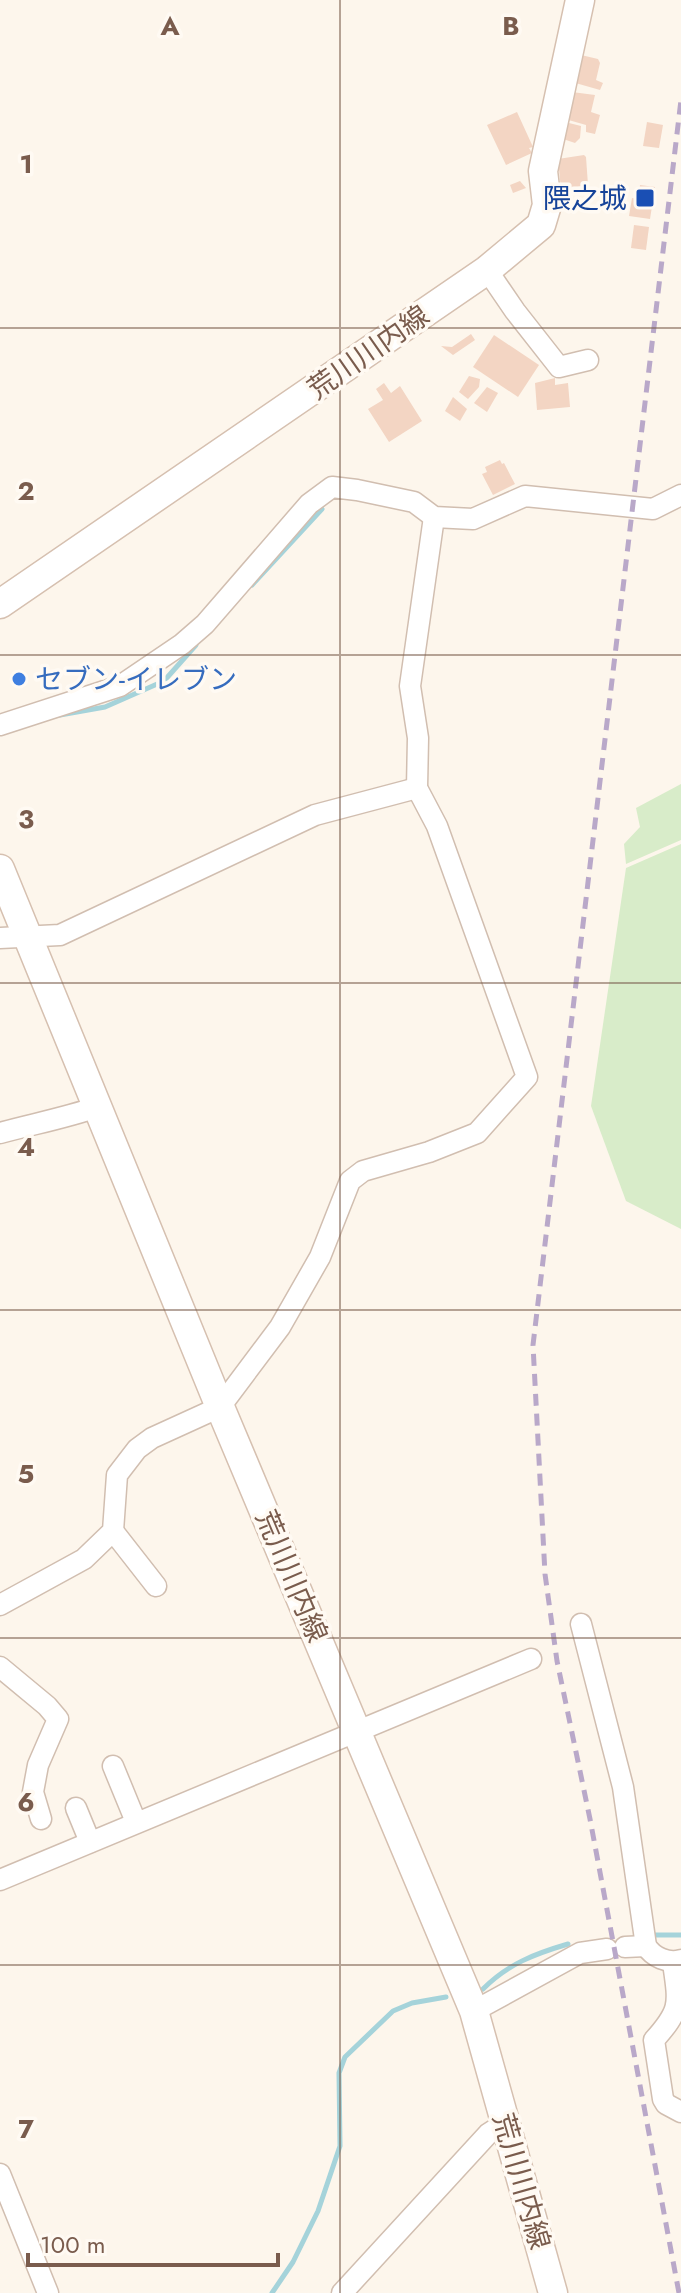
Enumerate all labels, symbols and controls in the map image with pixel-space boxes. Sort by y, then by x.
text: A [159,7,180,45]
text: B [502,7,520,45]
text: 1 [19,145,33,183]
place label: 隈之城 [543,178,627,219]
marker: 隈之城 [634,187,656,209]
street label: 荒川川内線 [299,295,437,409]
text: 2 [17,472,35,510]
place label: セブン-イレブン [35,659,237,700]
marker: セブン-イレブン [10,670,28,688]
text: 3 [18,800,34,838]
text: 4 [17,1128,35,1166]
text: 5 [18,1455,34,1493]
street label: 荒川川内線 [245,1504,338,1649]
text: 6 [17,1783,35,1821]
street label: 荒川川内線 [483,2108,561,2254]
text: 7 [18,2110,34,2148]
scale bar [28,2217,278,2267]
text: 100 m [40,2227,106,2262]

